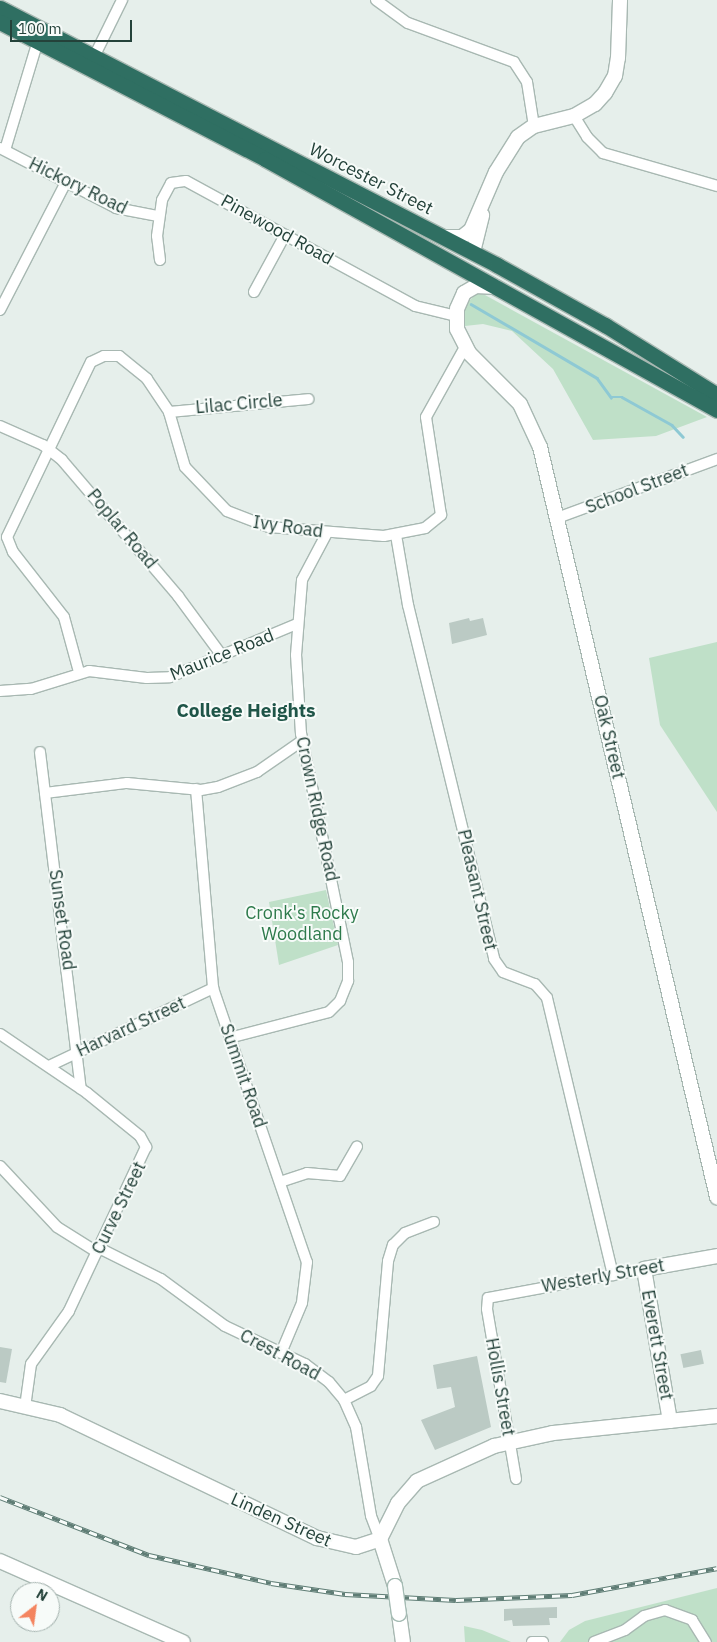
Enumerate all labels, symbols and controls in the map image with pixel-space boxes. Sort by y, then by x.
scale bar [12,10,135,42]
text: 100 m [18,19,62,38]
street label: Worcester Street [305,138,437,220]
street label: Hickory Road [25,153,131,219]
street label: Pinewood Road [217,190,337,270]
street label: Lilac Circle [195,389,283,419]
street label: School Street [583,459,691,519]
street label: Poplar Road [82,485,162,573]
street label: Ivy Road [252,511,324,543]
street label: Maurice Road [167,624,277,686]
street label: Oak Street [589,693,629,781]
district label: College Heights [176,700,316,722]
street label: Crown Ridge Road [291,735,343,883]
street label: Pleasant Street [453,827,501,953]
street label: Sunset Road [44,868,80,972]
park label: Cronk's Rocky Woodland [245,903,359,946]
street label: Harvard Street [73,992,189,1062]
street label: Summit Road [215,1021,271,1131]
street label: Curve Street [87,1158,151,1258]
street label: Westerly Street [540,1255,666,1297]
street label: Everett Street [637,1288,677,1402]
street label: Crest Road [236,1325,324,1385]
street label: Hollis Street [481,1336,519,1438]
street label: Linden Street [227,1488,335,1552]
north arrow [10,1582,60,1632]
text: N [33,1585,51,1605]

